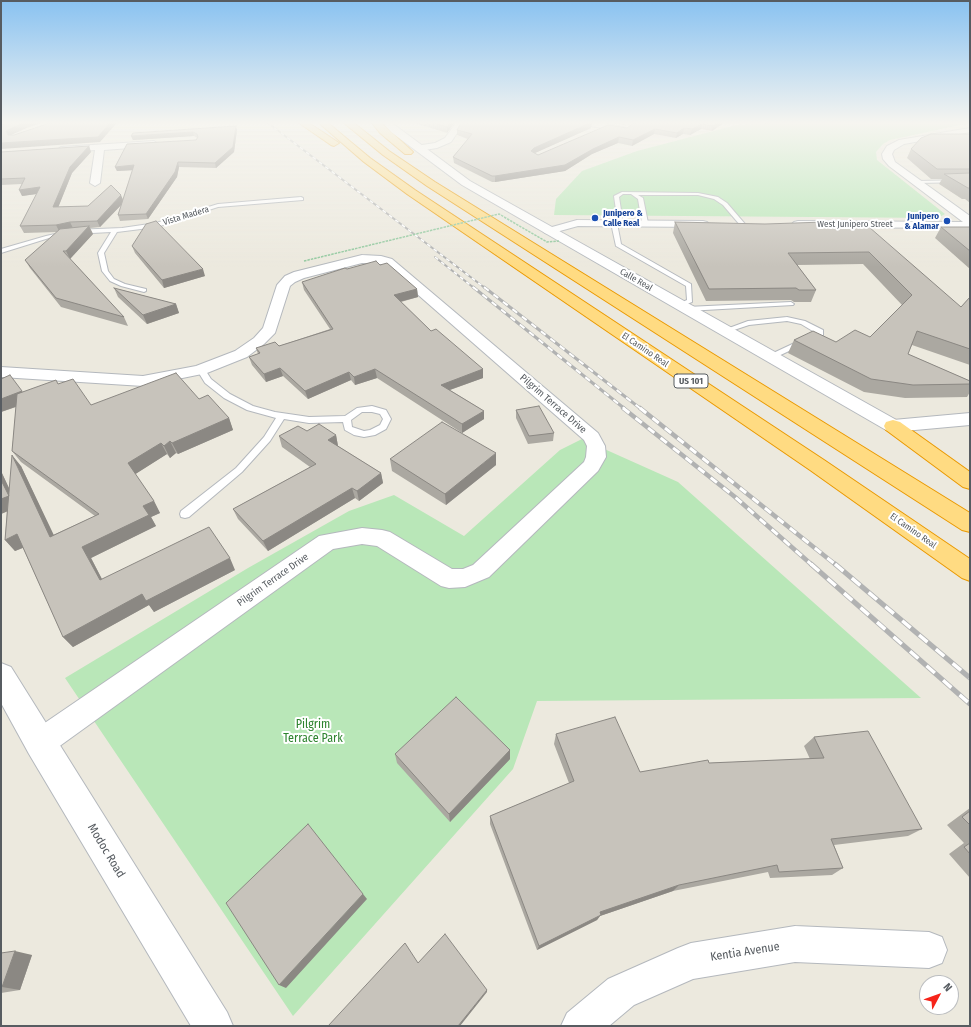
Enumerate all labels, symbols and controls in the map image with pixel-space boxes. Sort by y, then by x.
street label: Vista Madera [162,204,210,228]
place label: Junipero & Calle Real [603,208,643,229]
place label: Junipero & Alamar [904,211,939,232]
marker: Junipero & Calle Real [590,213,600,223]
marker: Junipero & Alamar [942,216,952,226]
street label: West Junipero Street [817,219,893,229]
street label: Calle Real [618,266,654,294]
street label: El Camino Real [620,330,670,370]
street label: Pilgrim Terrace Drive [517,372,589,436]
road number: US 101 [674,374,708,388]
street label: El Camino Real [888,511,938,551]
street label: Pilgrim Terrace Drive [235,551,311,609]
park label: Pilgrim Terrace Park [283,718,343,746]
street label: Modoc Road [84,821,128,881]
street label: Kentia Avenue [709,939,781,965]
north arrow [919,975,959,1015]
text: N [941,981,955,994]

